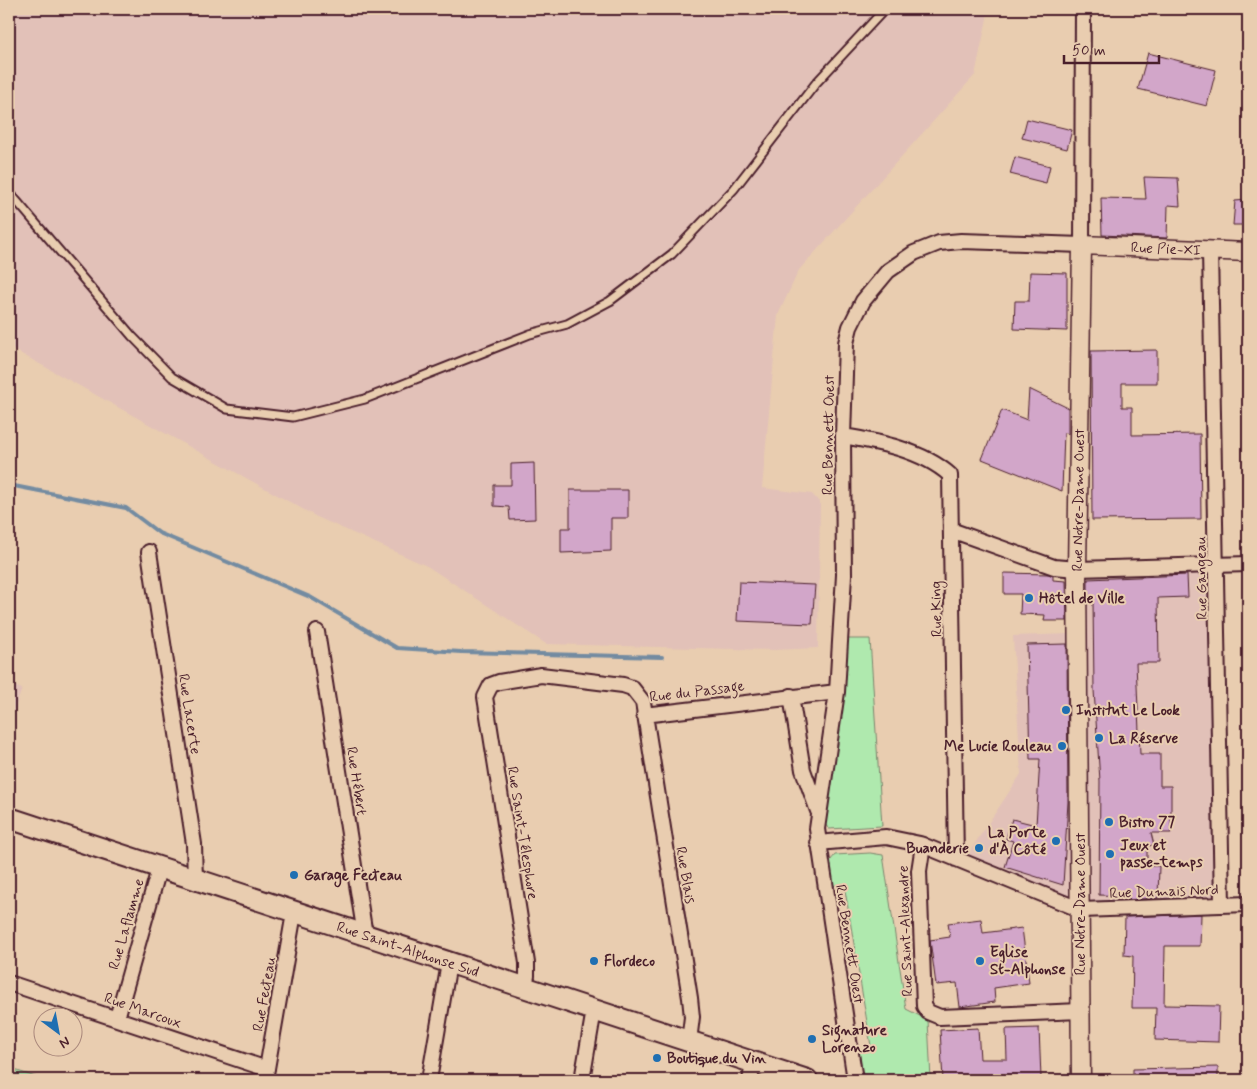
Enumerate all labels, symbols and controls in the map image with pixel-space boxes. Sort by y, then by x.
scale bar [1064,32,1160,64]
text: 50 m [1072,41,1106,61]
street label: Rue Pie-XI [1130,238,1201,261]
street label: Rue Bennett Ouest [818,374,840,495]
street label: Rue Notre-Dame Ouest [1068,428,1090,572]
street label: Rue Gangeau [1191,536,1214,620]
street label: Rue King [927,581,948,637]
place label: Hôtel de Ville [1039,589,1125,609]
marker: Hôtel de Ville [1023,592,1035,604]
street label: Rue Lacerte [173,672,205,756]
street label: Rue du Passage [648,676,746,709]
place label: Institut Le Look [1076,701,1180,721]
marker: Institut Le Look [1060,704,1072,716]
place label: La Réserve [1109,729,1179,749]
marker: La Réserve [1093,732,1105,744]
place label: Me Lucie Rouleau [944,737,1052,757]
marker: Me Lucie Rouleau [1056,740,1068,752]
street label: Rue Hébert [341,745,371,817]
street label: Rue Saint-Télesphore [502,765,542,901]
place label: Bistro 77 [1119,813,1175,833]
marker: Bistro 77 [1103,816,1115,828]
place label: La Porte d'À Côté [988,823,1046,860]
street label: Rue Notre-Dame Ouest [1071,832,1091,975]
marker: La Porte d'À Côté [1050,835,1062,847]
place label: Jeux et passe-temps [1120,836,1203,873]
place label: Buanderie [906,839,969,859]
marker: Buanderie [973,842,985,854]
street label: Rue Blais [670,845,700,905]
marker: Jeux et passe-temps [1104,848,1116,860]
street label: Rue Saint-Alexandre [894,865,918,997]
place label: Garage Fecteau [304,866,402,888]
marker: Garage Fecteau [288,869,300,881]
street label: Rue Laflamme [104,876,150,972]
street label: Rue Dumais Nord [1109,880,1219,904]
street label: Rue Bennett Ouest [830,883,868,1006]
street label: Rue Saint-Alphonse Sud [334,917,482,983]
place label: Eglise St-Alphonse [990,943,1066,980]
place label: Flordeco [604,952,655,972]
street label: Rue Fecteau [249,955,281,1033]
marker: Flordeco [588,955,600,967]
marker: Eglise St-Alphonse [974,955,986,967]
street label: Rue Marcoux [101,988,185,1034]
north arrow [32,1006,82,1056]
place label: Signature Lorenzo [822,1021,888,1058]
text: N [56,1032,73,1052]
marker: Signature Lorenzo [806,1033,818,1045]
place label: Boutique du Vin [667,1049,767,1069]
marker: Boutique du Vin [651,1052,663,1064]

